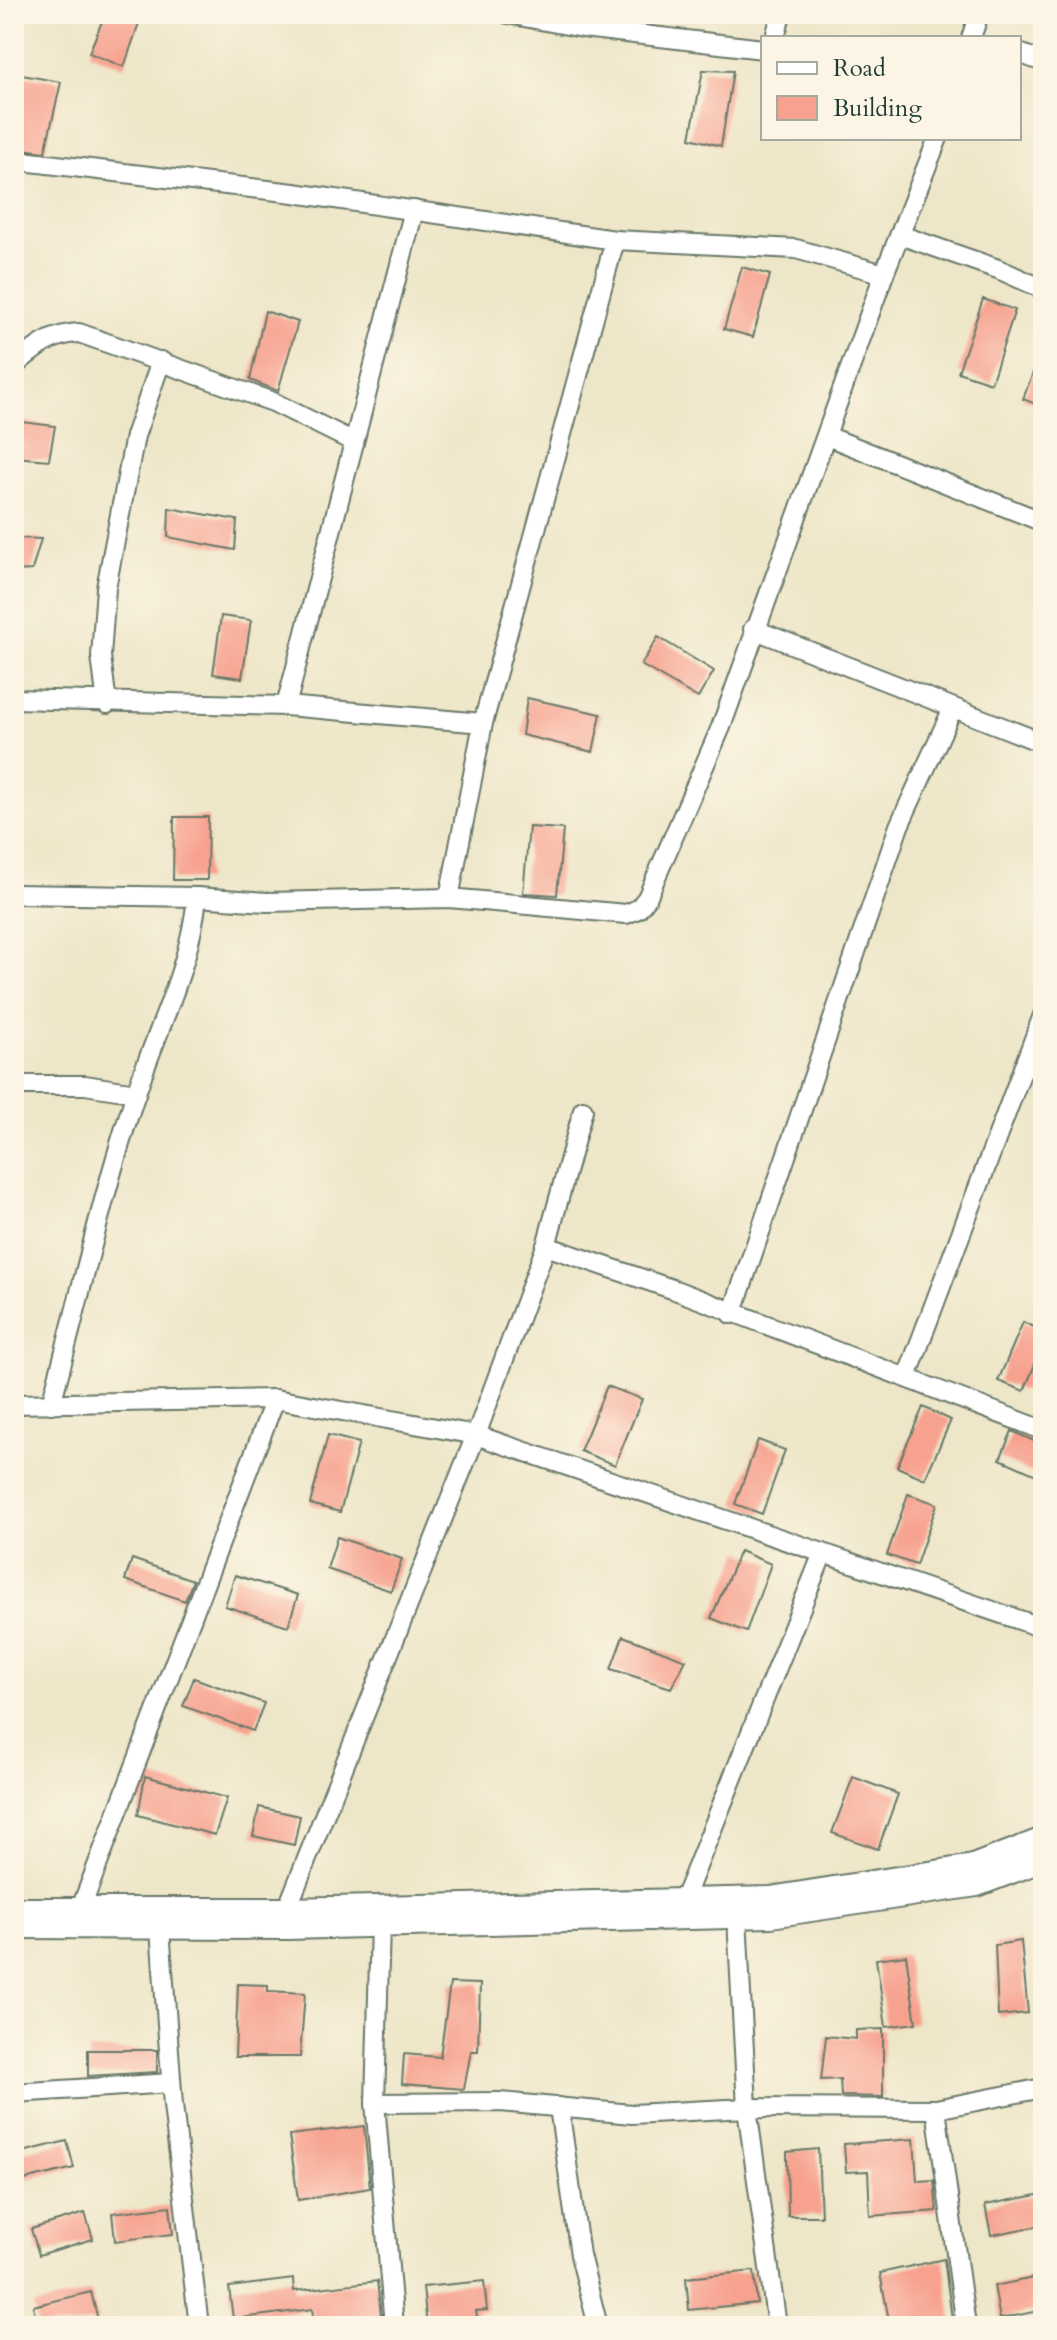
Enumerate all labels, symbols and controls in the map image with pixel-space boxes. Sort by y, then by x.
legend [761,36,1021,140]
text: Road [833,52,886,85]
text: Building [833,92,923,125]

